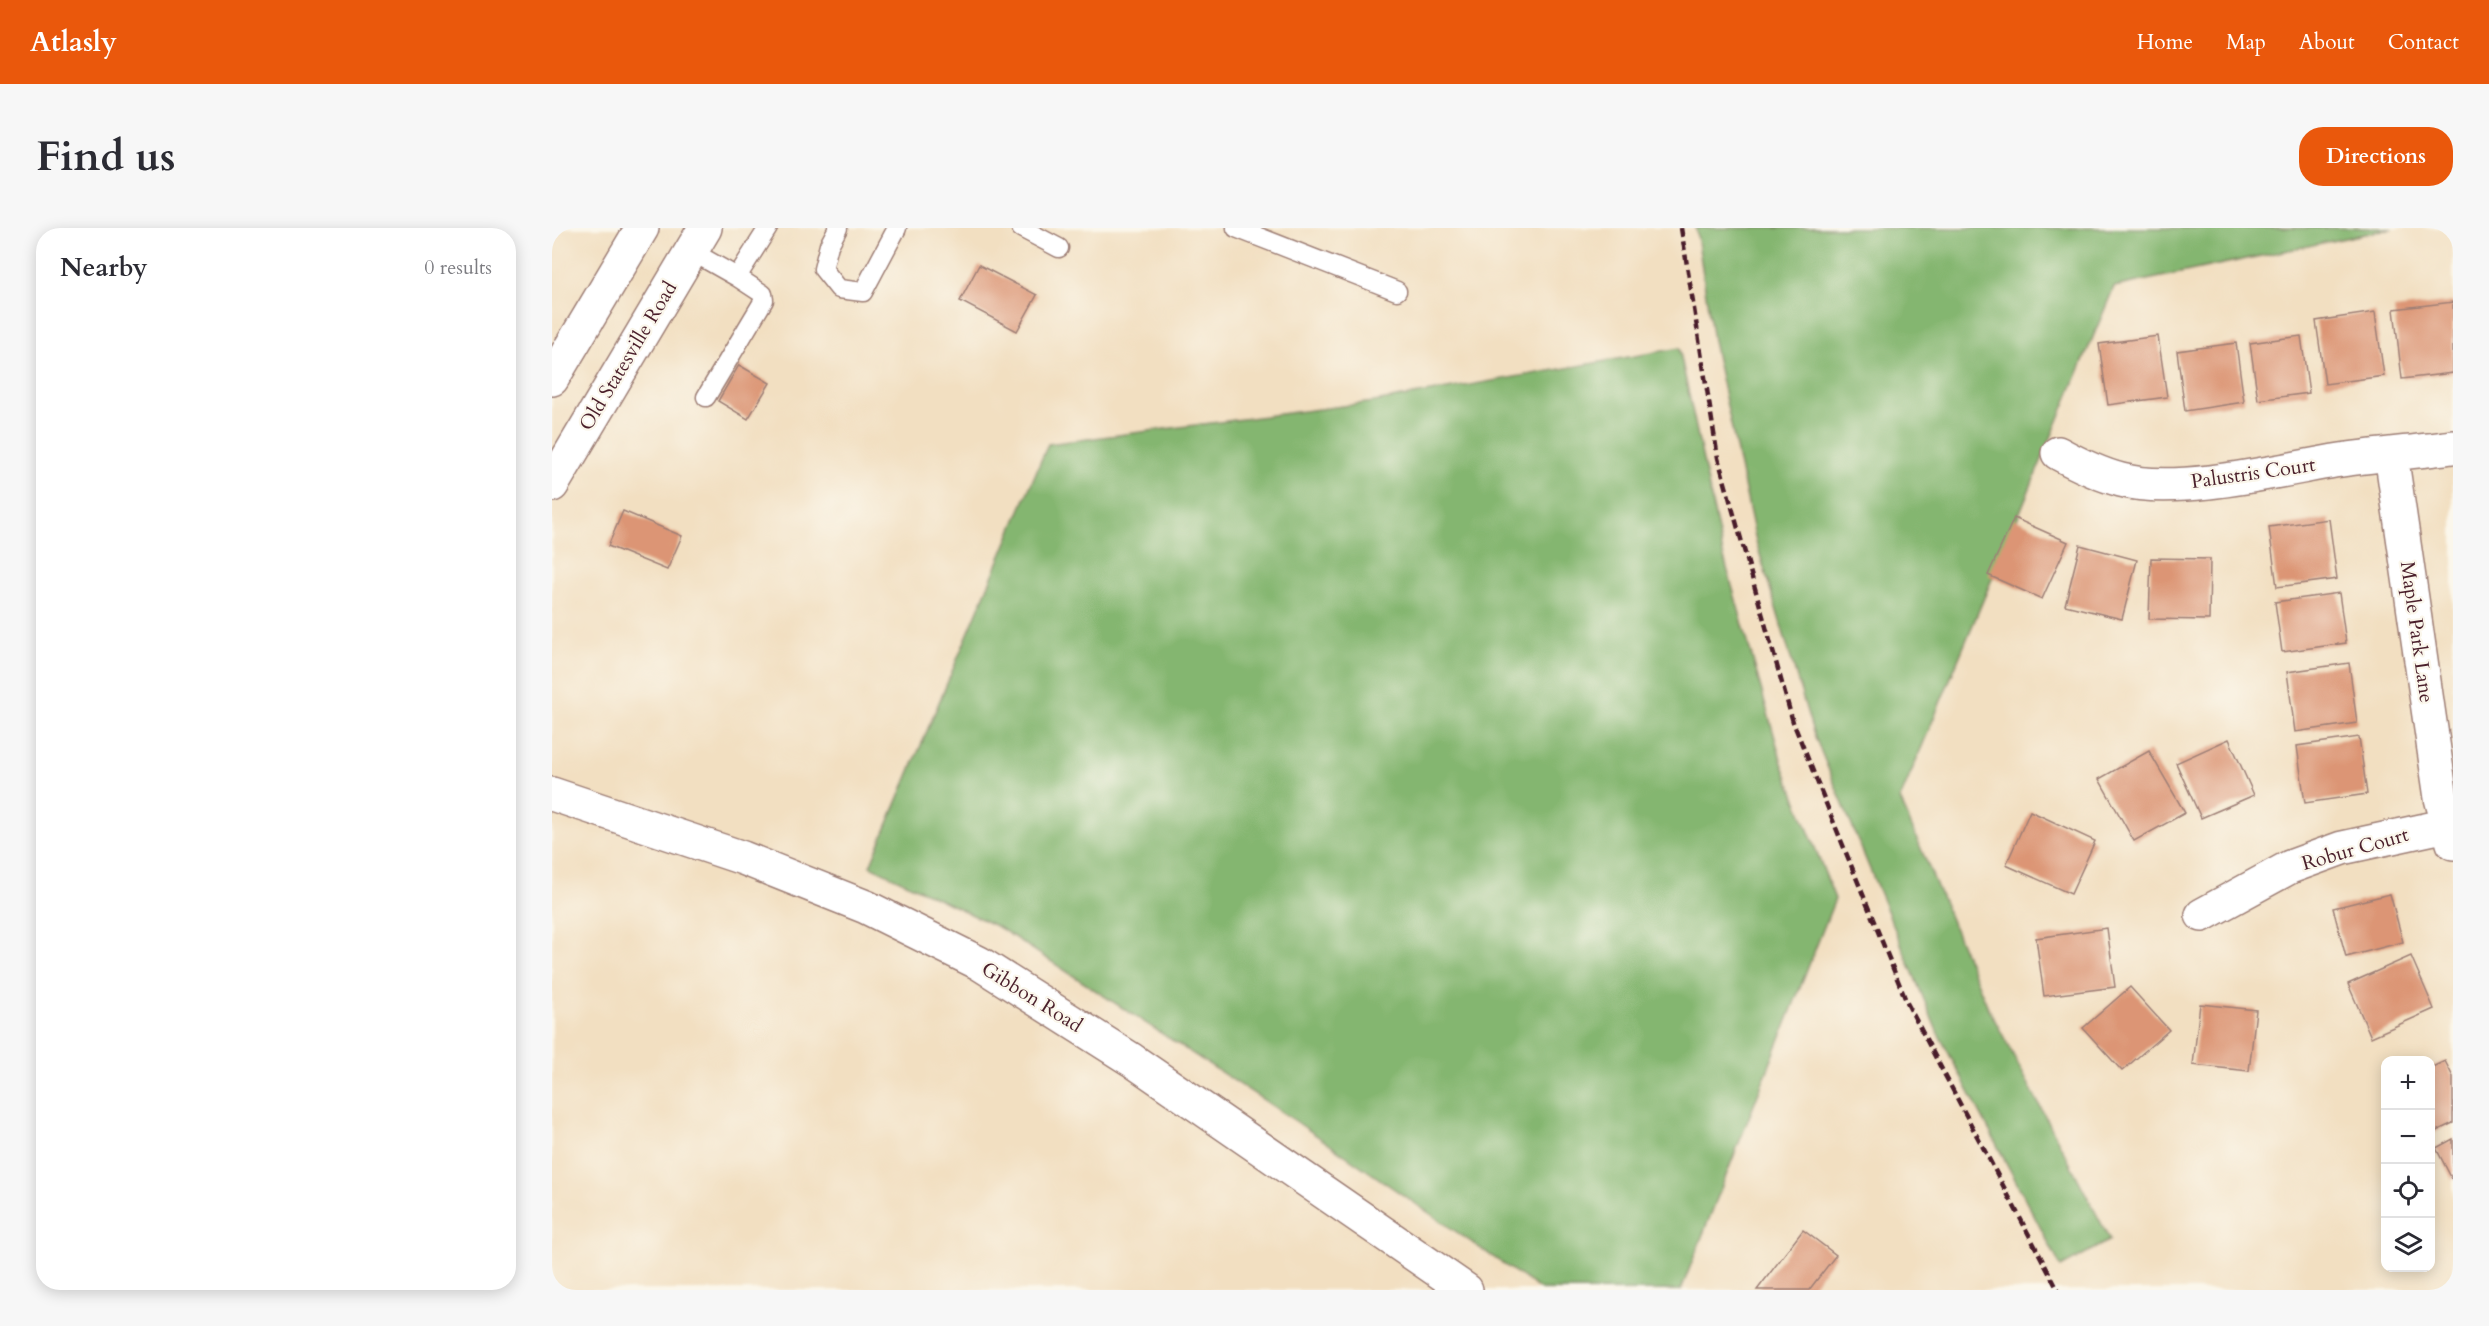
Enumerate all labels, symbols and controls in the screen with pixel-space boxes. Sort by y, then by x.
text: Atlasly [30,23,117,61]
text: Home [2137,28,2193,57]
text: Map [2226,28,2266,57]
text: About [2299,28,2355,57]
text: Contact [2388,28,2459,57]
button: Directions [2299,127,2453,186]
text: Find us [36,128,176,185]
text: Nearby [60,250,148,285]
text: 0 results [424,254,492,281]
street label: Old Statesville Road [573,276,683,436]
street label: Palustris Court [2189,451,2318,495]
street label: Maple Park Lane [2394,559,2440,705]
street label: Robur Court [2299,821,2412,877]
street label: Gibbon Road [976,955,1088,1039]
map controls [2381,1056,2435,1272]
button: + [2381,1056,2435,1110]
button: − [2381,1110,2435,1164]
button: locate [2381,1164,2435,1218]
button: layers [2381,1218,2435,1272]

